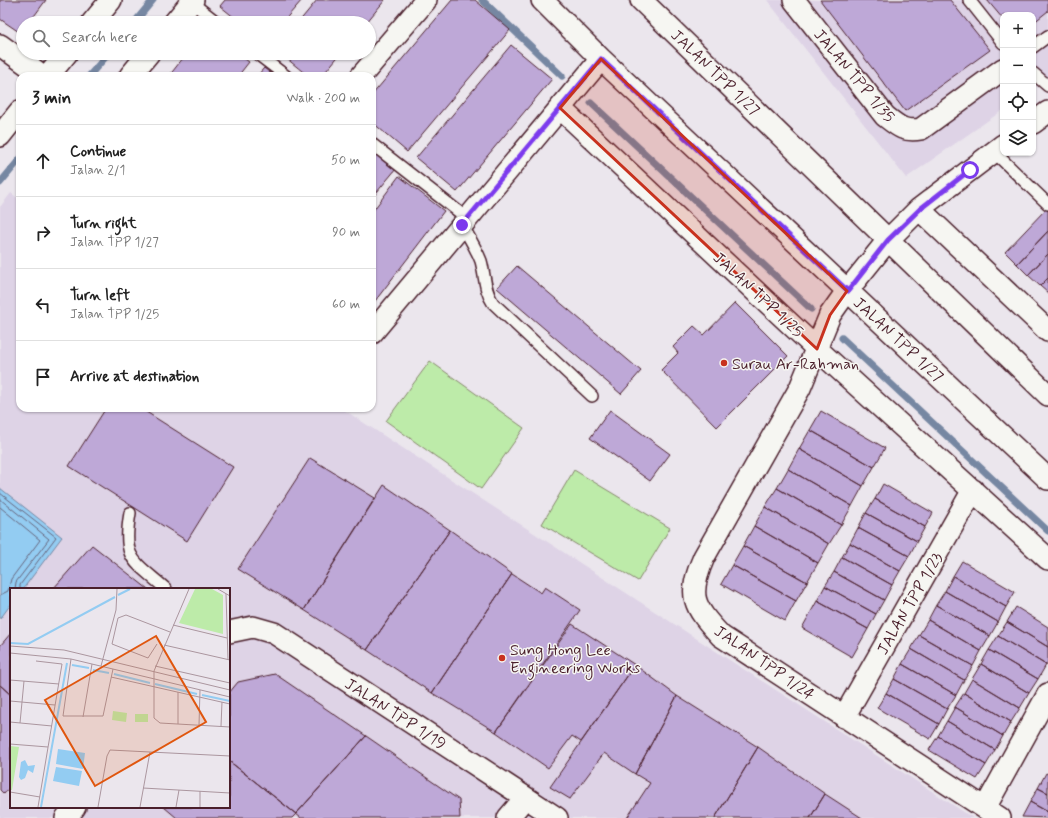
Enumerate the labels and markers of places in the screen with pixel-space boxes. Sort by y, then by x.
place label: Surau Ar-Rahman [732,354,859,375]
marker: Surau Ar-Rahman [719,358,729,368]
place label: Sung Hong Lee Engineering Works [510,640,640,680]
marker: Sung Hong Lee Engineering Works [497,653,507,663]

